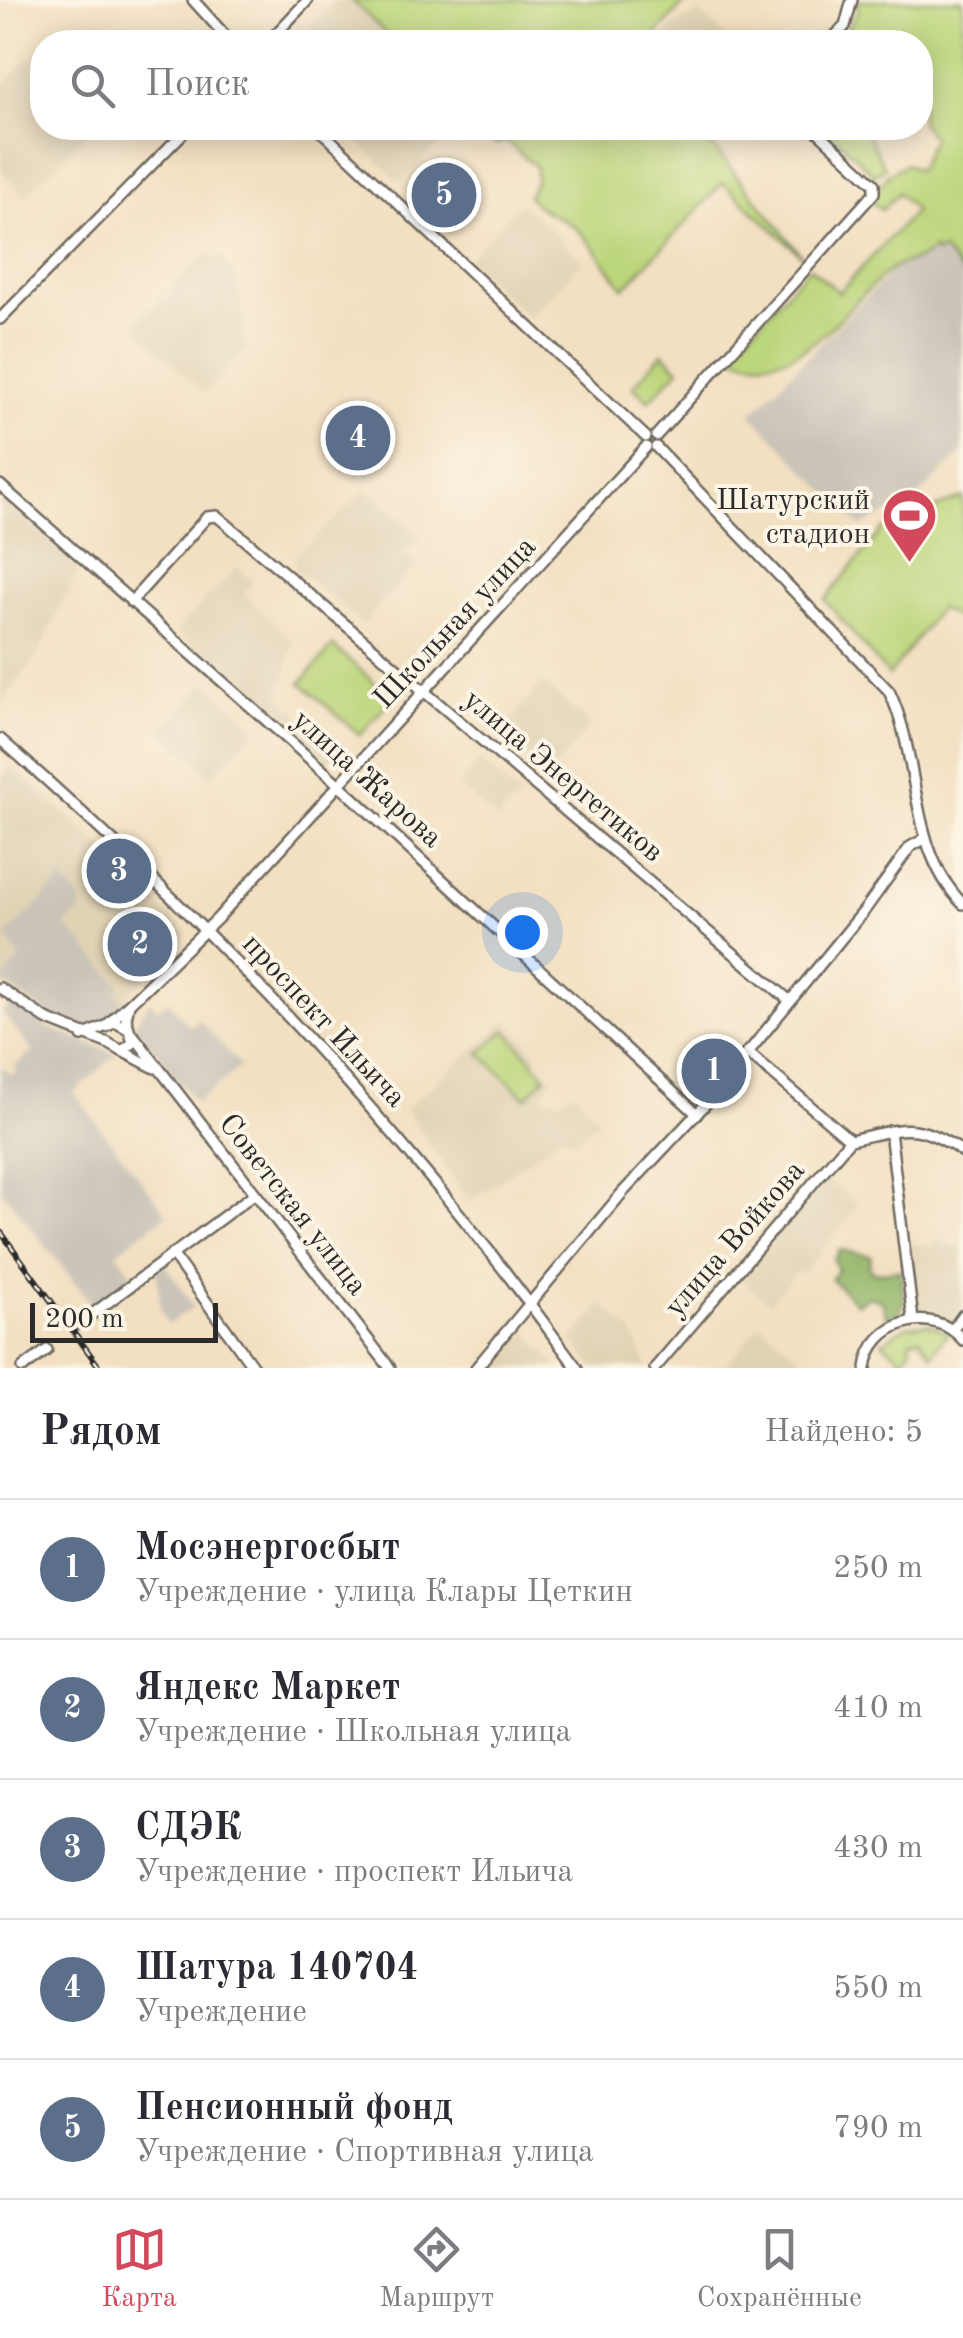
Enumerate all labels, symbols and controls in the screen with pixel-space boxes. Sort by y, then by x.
search box [30,30,933,140]
icon: search [65,58,120,113]
text: Поиск [145,66,250,104]
pin: 5 [412,158,476,232]
pin: 4 [326,400,390,476]
place label: Шатурский стадион [716,486,870,550]
sports icon: Шатурский стадион [879,486,939,565]
street label: Школьная улица [369,532,542,715]
street label: улица Энергетиков [457,685,668,868]
street label: улица Жарова [286,705,447,854]
pin: 3 [86,834,152,908]
pin: 2 [108,906,172,982]
your location [497,907,548,958]
street label: проспект Ильича [236,929,411,1114]
pin: 1 [682,1034,746,1108]
street label: Советская улица [213,1109,372,1302]
street label: улица Войкова [660,1155,811,1323]
scale bar [30,1298,218,1342]
text: 200 m [45,1306,124,1334]
text: Рядом [40,1412,162,1454]
text: Найдено: 5 [764,1417,923,1449]
text: Мосэнергосбыт [135,1530,400,1568]
text: 1 [63,1553,82,1585]
text: 250 m [833,1553,923,1585]
text: Учреждение · улица Клары Цеткин [135,1577,633,1609]
text: Яндекс Маркет [135,1670,400,1708]
text: 2 [63,1693,82,1725]
text: 410 m [833,1693,923,1725]
text: Учреждение · Школьная улица [135,1717,571,1749]
text: СДЭК [135,1810,242,1848]
text: 3 [63,1833,82,1865]
text: 430 m [833,1833,923,1865]
text: Учреждение · проспект Ильича [135,1857,573,1889]
text: Шатура 140704 [135,1950,418,1988]
text: 4 [63,1973,82,2005]
text: 550 m [833,1973,923,2005]
text: Учреждение [135,1997,307,2029]
text: Пенсионный фонд [135,2090,453,2128]
text: 5 [63,2113,82,2145]
text: 790 m [833,2113,923,2145]
text: Учреждение · Спортивная улица [135,2137,594,2169]
tab: Карта [101,2222,177,2317]
tab: Маршрут [379,2222,494,2317]
tab: Сохранённые [697,2222,862,2317]

